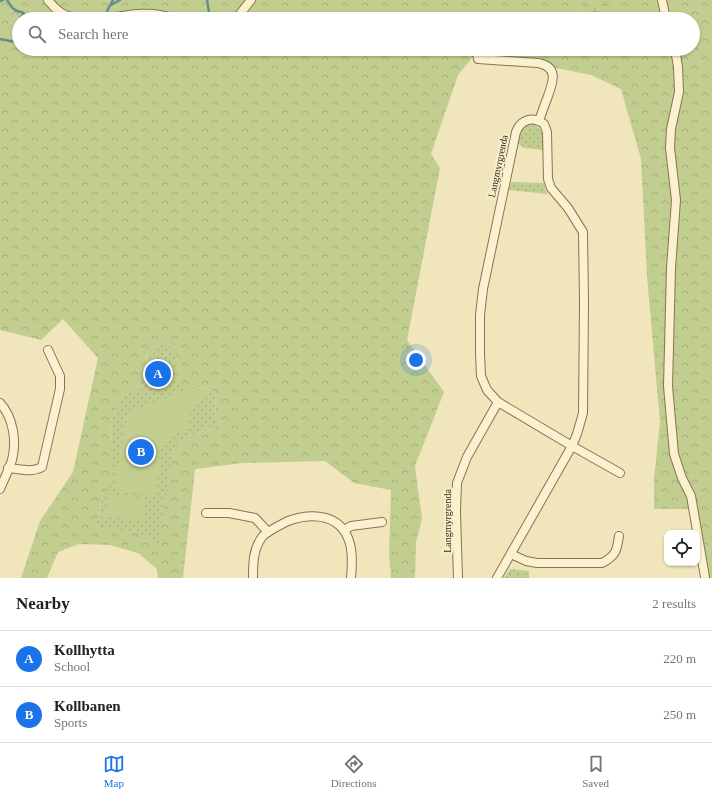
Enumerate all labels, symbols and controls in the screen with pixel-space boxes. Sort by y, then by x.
search box [12,12,700,56]
icon: search [26,23,48,45]
text: Search here [58,26,128,42]
street label: Langmyrgrenda [486,133,510,198]
your location [406,350,426,370]
pin: A [145,359,171,389]
pin: B [128,437,154,467]
street label: Langmyrgrenda [442,489,453,553]
map controls [664,530,700,566]
button: locate [664,530,700,566]
text: Nearby [16,594,70,613]
text: 2 results [652,596,696,611]
text: Kollhytta [54,642,115,658]
text: A [24,651,34,666]
text: 220 m [663,651,696,666]
text: School [54,659,90,674]
text: Kollbanen [54,698,121,714]
text: B [25,707,33,722]
text: 250 m [663,707,696,722]
text: Sports [54,715,87,730]
tab: Map [103,753,125,789]
tab: Directions [331,753,376,789]
tab: Saved [582,753,609,789]

